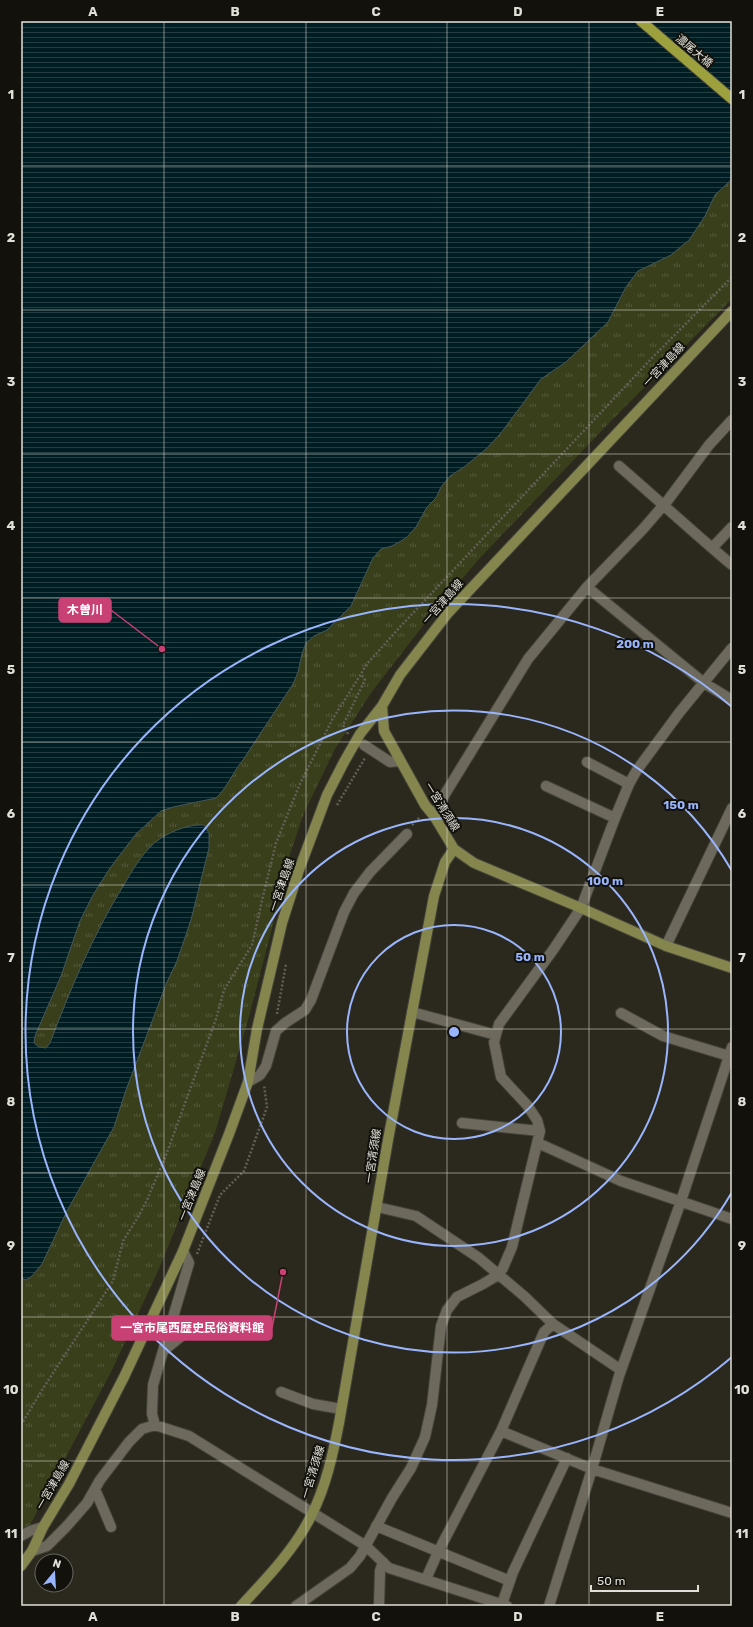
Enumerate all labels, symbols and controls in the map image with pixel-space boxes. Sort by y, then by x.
text: A [88,4,98,19]
text: B [230,4,240,19]
text: C [371,4,381,19]
text: D [513,4,523,19]
text: E [656,4,664,19]
street label: 濃尾大橋 [673,32,715,70]
text: 1 [8,87,14,102]
text: 1 [739,87,745,102]
text: 2 [7,230,15,245]
text: 2 [738,230,746,245]
street label: 一宮津島線 [640,340,688,390]
text: 3 [7,374,16,389]
text: 3 [738,374,747,389]
text: 4 [7,518,16,533]
text: 4 [738,518,747,533]
street label: 一宮津島線 [420,577,466,627]
callout: 木曽川 [59,598,111,622]
text: 木曽川 [67,603,103,617]
text: 200 m [616,637,654,651]
text: 5 [7,662,15,677]
text: 5 [738,662,746,677]
street label: 一宮清須線 [422,780,462,834]
text: 150 m [663,798,699,812]
text: 6 [7,806,16,821]
text: 6 [738,806,747,821]
street label: 一宮津島線 [267,857,297,913]
text: 100 m [587,874,623,888]
text: 7 [7,950,15,965]
text: 50 m [515,950,545,964]
text: 7 [738,950,746,965]
centre of rings [447,1025,461,1039]
text: 8 [7,1094,16,1109]
text: 8 [738,1094,747,1109]
street label: 一宮清須線 [362,1128,384,1184]
street label: 一宮津島線 [176,1167,208,1223]
text: 9 [7,1238,15,1253]
text: 9 [738,1238,746,1253]
callout: 一宮市尾西歴史民俗資料館 [112,1316,272,1340]
text: 一宮市尾西歴史民俗資料館 [120,1321,264,1335]
text: 10 [3,1382,19,1397]
text: 10 [734,1382,750,1397]
street label: 一宮清須線 [299,1444,327,1500]
street label: 一宮津島線 [34,1458,72,1512]
text: 11 [5,1526,17,1541]
text: 11 [736,1526,748,1541]
north arrow [34,1553,74,1593]
text: N [51,1557,63,1571]
scale bar [591,1567,698,1593]
text: 50 m [597,1574,625,1588]
text: A [88,1609,98,1624]
text: B [230,1609,240,1624]
text: C [371,1609,381,1624]
text: D [513,1609,523,1624]
text: E [656,1609,664,1624]

